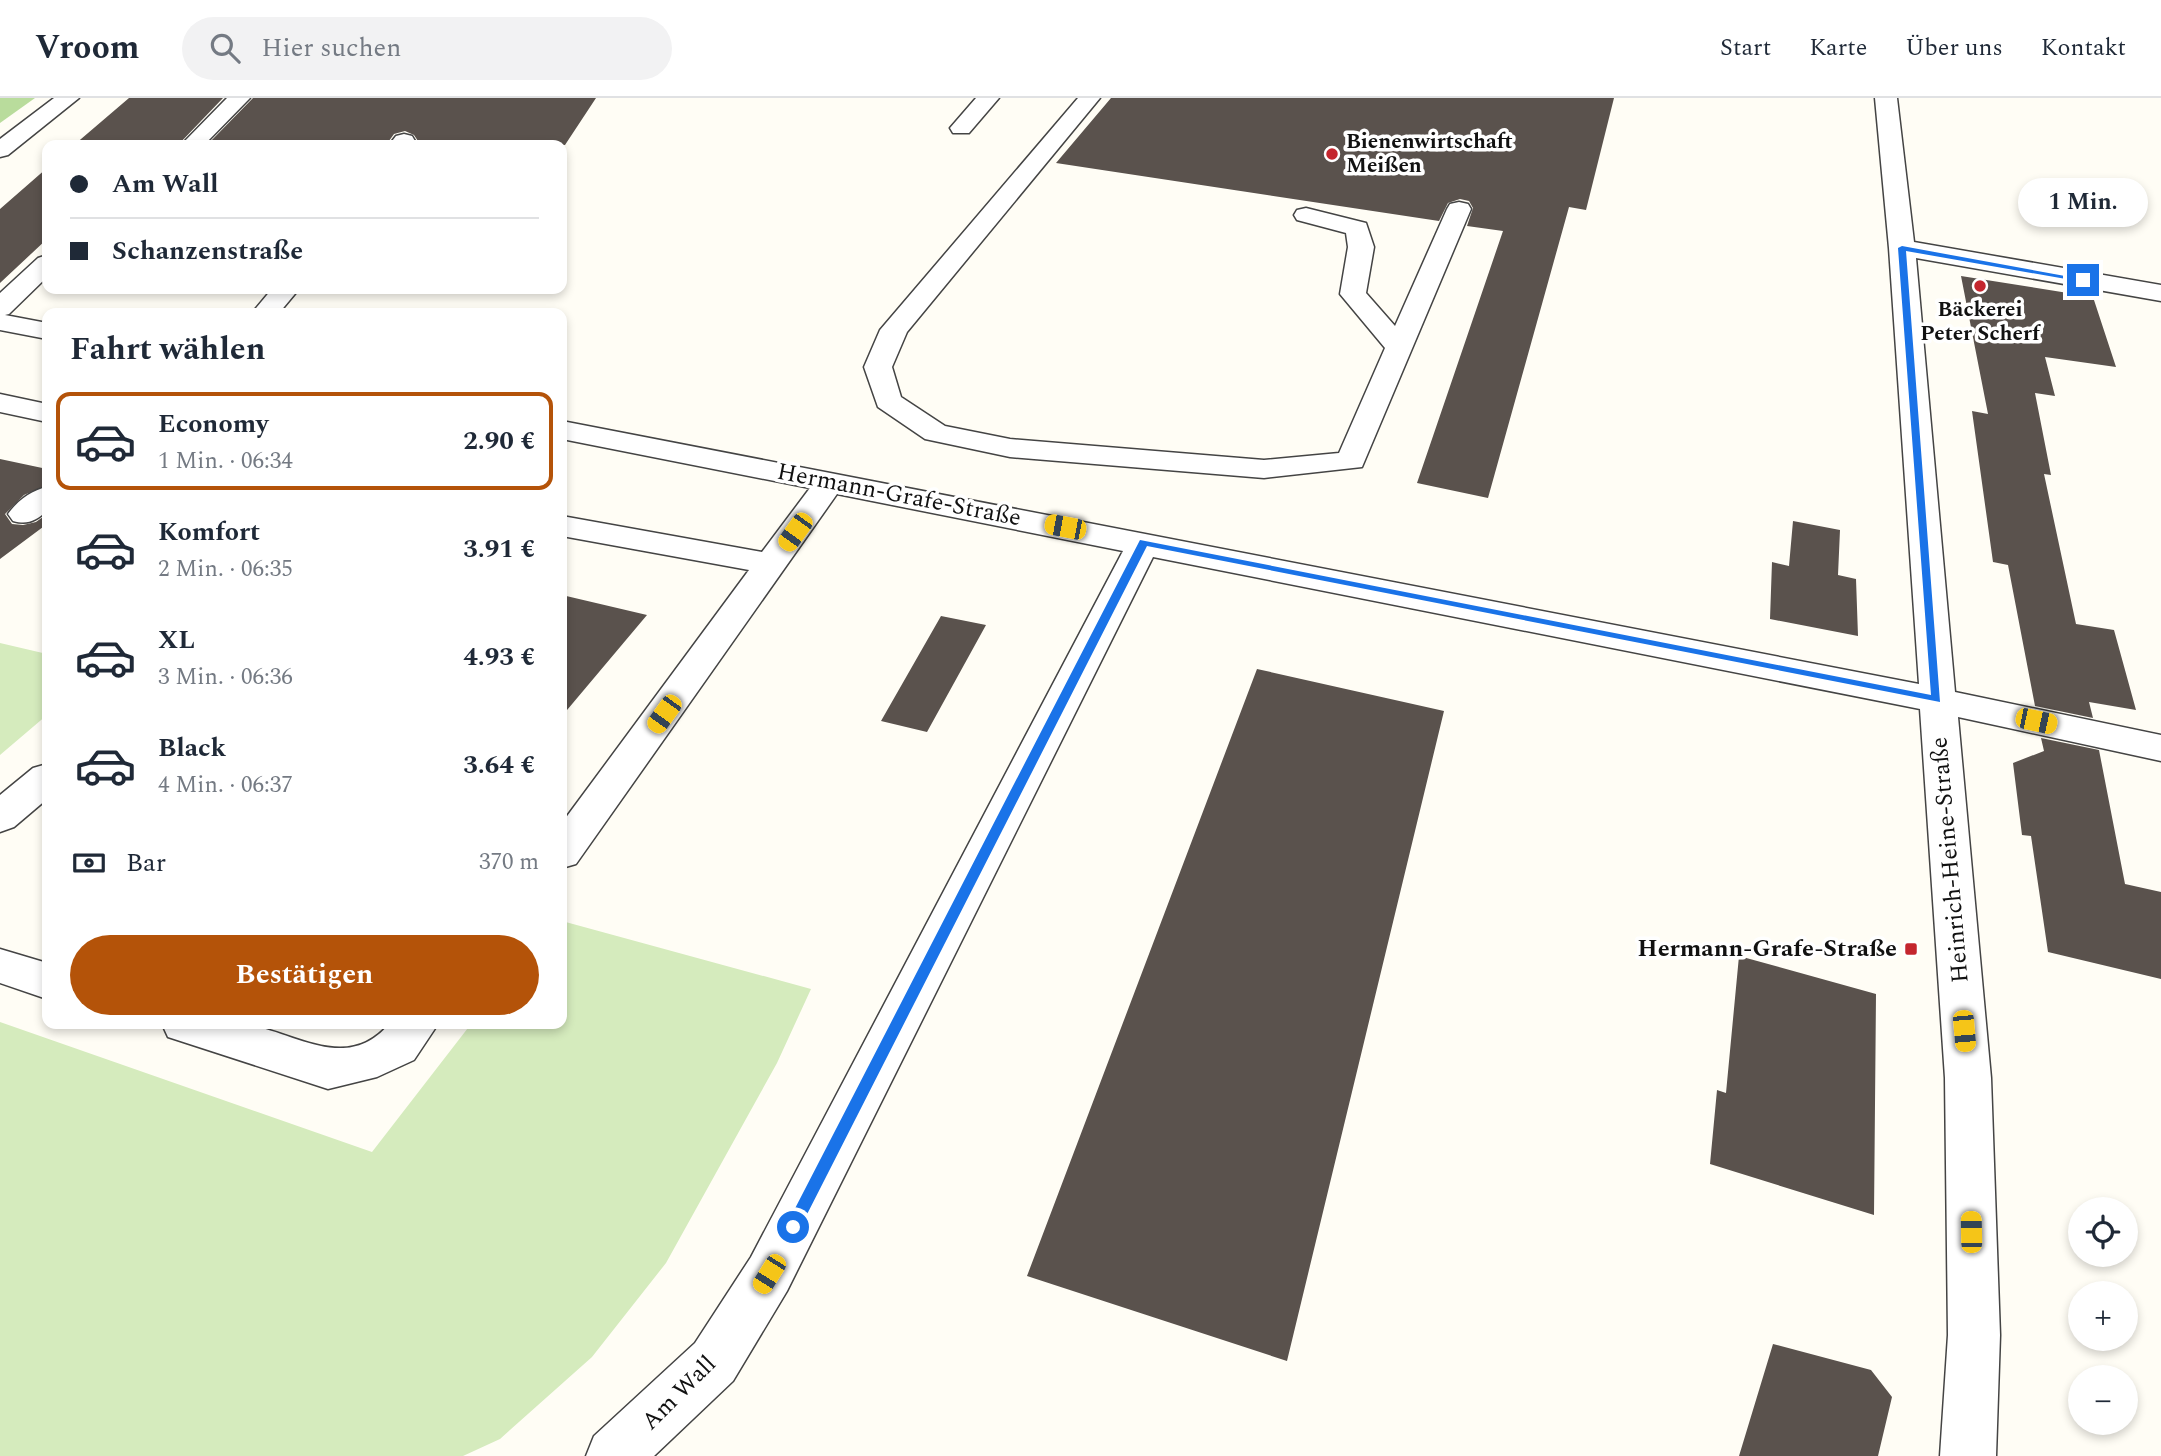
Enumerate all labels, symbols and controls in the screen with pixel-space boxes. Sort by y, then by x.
search box [182,17,672,80]
text: Vroom [35,23,140,73]
text: Hier suchen [262,28,401,68]
icon: search [206,29,244,67]
text: Start [1720,30,1771,66]
text: Karte [1809,30,1867,66]
text: Über uns [1905,30,2003,66]
text: Kontakt [2041,30,2126,66]
place label: Bienenwirtschaft Meißen [1346,126,1513,182]
marker: Bienenwirtschaft Meißen [1324,146,1340,162]
text: Am Wall [112,164,219,204]
callout: 1 Min. [2018,178,2148,228]
text: 1 Min. [2048,185,2118,220]
text: Schanzenstraße [112,231,303,271]
route end [2067,264,2099,296]
marker: Bäckerei Peter Scherf [1972,278,1988,294]
place label: Bäckerei Peter Scherf [1920,294,2041,350]
text: Fahrt wählen [70,325,265,374]
text: Economy [158,404,268,444]
icon: car [74,410,137,473]
text: 2.90 € [463,421,535,461]
text: 1 Min. · 06:34 [158,444,293,479]
street label: Hermann-Grafe-Straße [774,454,1024,536]
car [775,509,816,555]
text: Komfort [158,512,260,552]
car [1043,513,1088,541]
icon: car [74,518,137,581]
text: 3.91 € [463,529,535,569]
text: 2 Min. · 06:35 [158,552,293,587]
text: XL [158,620,195,660]
icon: car [74,626,137,689]
text: 4.93 € [463,637,535,677]
text: 3 Min. · 06:36 [158,660,293,695]
car [644,691,685,737]
car [2014,706,2059,736]
text: Black [158,728,226,768]
icon: car [74,734,137,797]
street label: Heinrich-Heine-Straße [1921,736,1979,984]
text: 3.64 € [463,745,535,785]
text: 4 Min. · 06:37 [158,768,293,803]
text: Bar [126,843,166,883]
icon: cash [70,844,108,882]
text: 370 m [479,845,539,880]
place label: Hermann-Grafe-Straße [1638,931,1897,967]
button: Bestätigen [70,935,539,1015]
marker: Hermann-Grafe-Straße [1903,941,1919,957]
car [1952,1009,1977,1053]
map controls [2068,1197,2138,1435]
button: locate [2068,1197,2138,1267]
route start [777,1211,809,1243]
car [1961,1211,1982,1253]
car [749,1251,790,1297]
button: + [2068,1281,2138,1351]
street label: Am Wall [633,1347,725,1439]
button: − [2068,1365,2138,1435]

